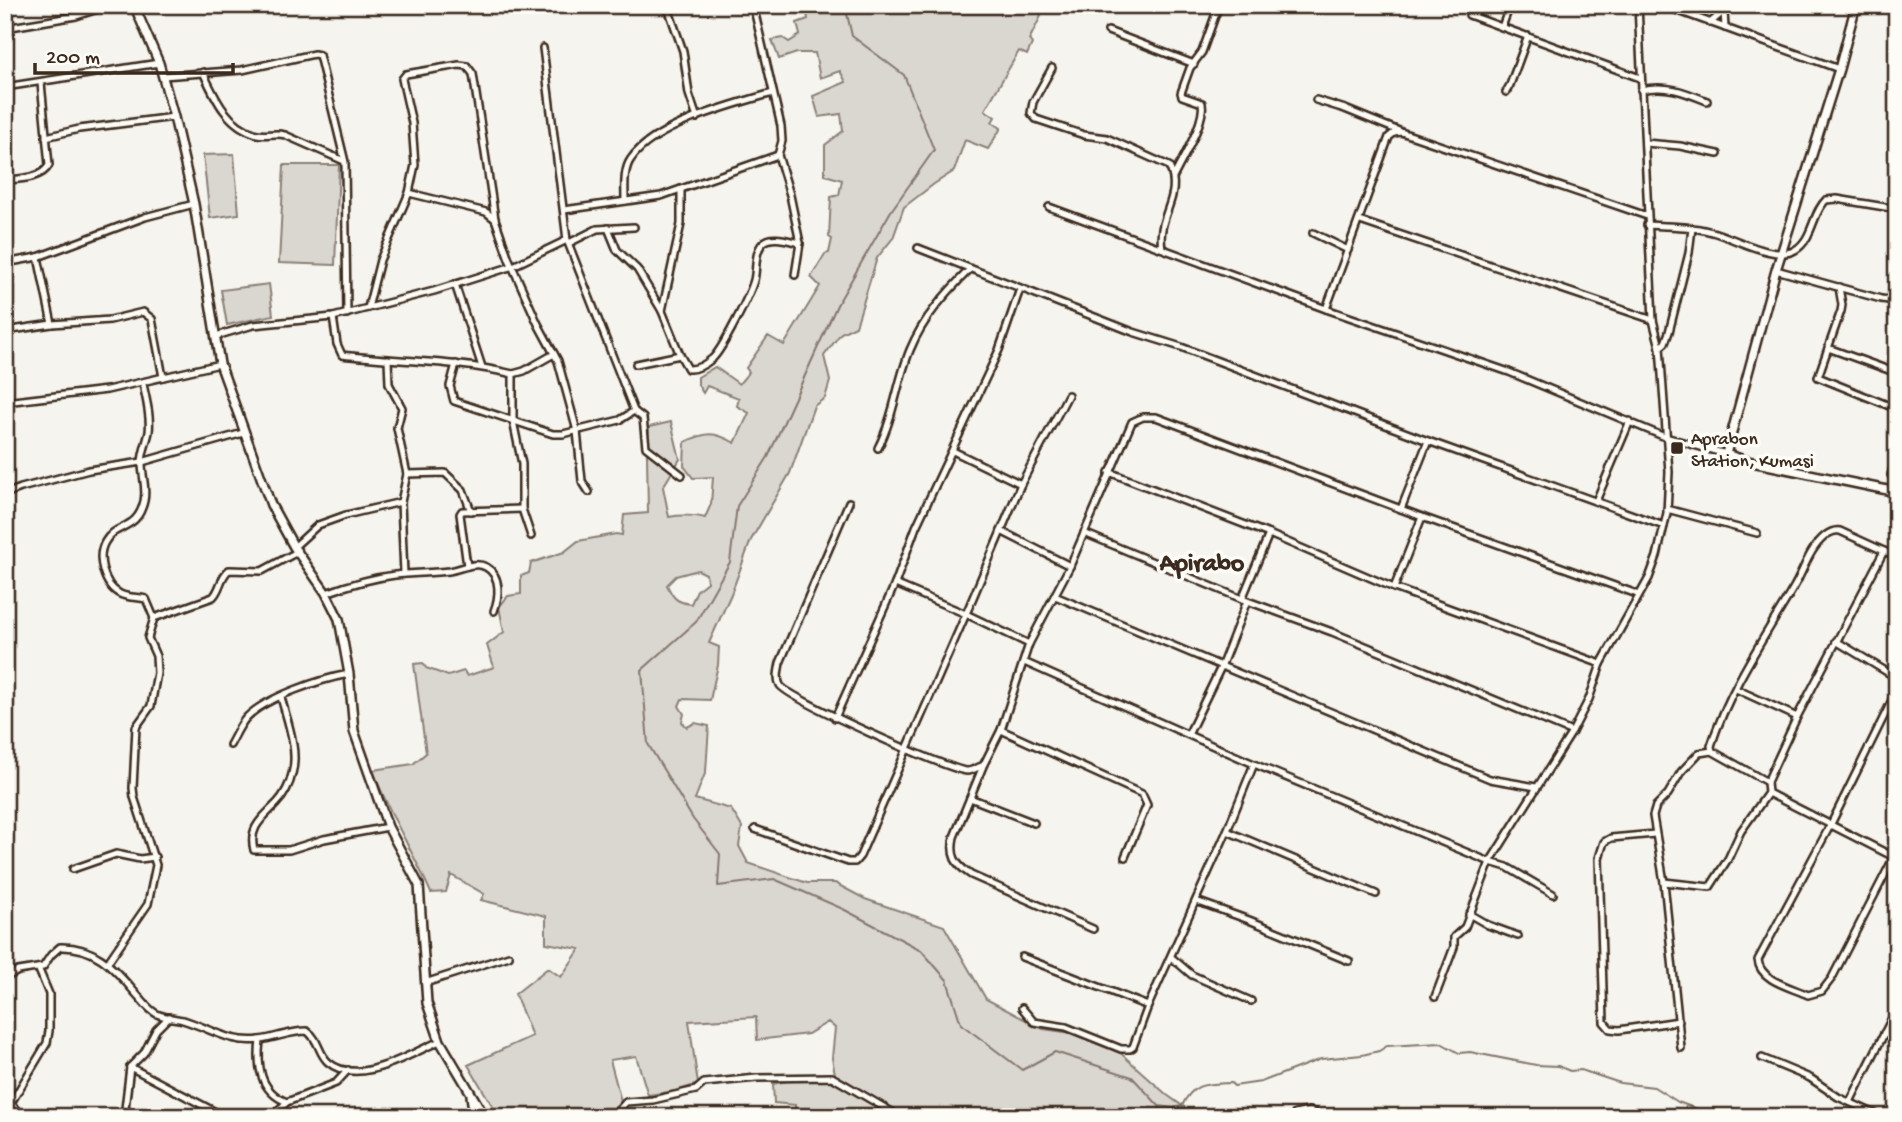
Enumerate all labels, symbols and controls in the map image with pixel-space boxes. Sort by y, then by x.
scale bar [35,32,233,76]
text: 200 m [46,47,100,72]
place label: Aprabon Station, Kumasi [1691,429,1814,474]
marker: Aprabon Station, Kumasi [1669,440,1685,456]
district label: Apirabo [1159,550,1245,581]

